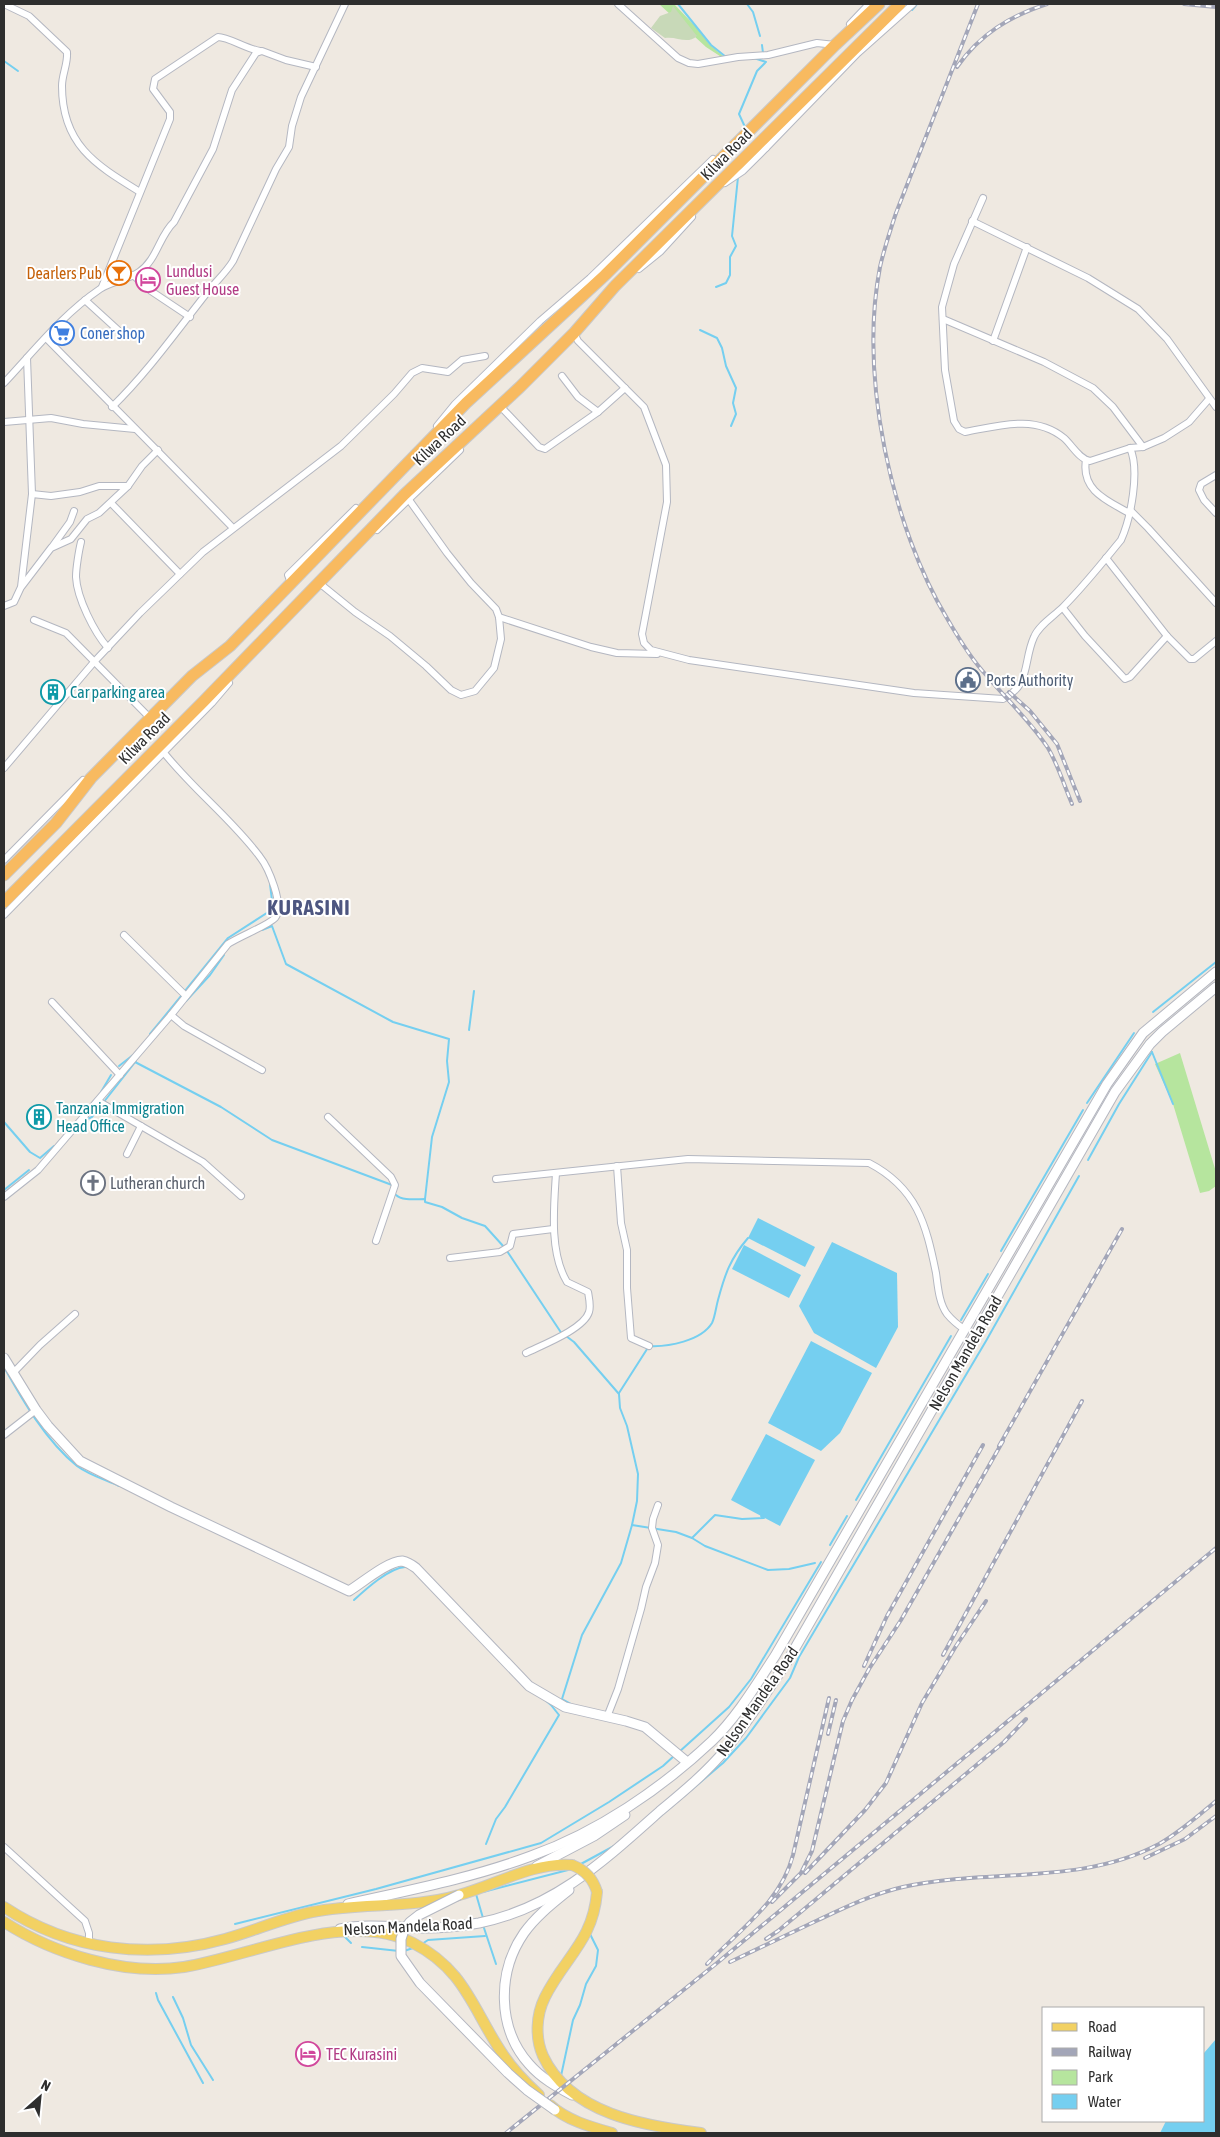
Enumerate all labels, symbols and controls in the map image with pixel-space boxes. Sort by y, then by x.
street label: Kilwa Road [697,125,755,183]
bar icon: Dearlers Pub [106,260,132,286]
place label: Lundusi Guest House [166,262,239,298]
place label: Dearlers Pub [27,264,102,282]
hotel icon: Lundusi Guest House [135,267,161,293]
supermarket icon: Coner shop [49,320,75,346]
place label: Coner shop [80,324,145,343]
street label: Kilwa Road [409,411,469,469]
public building icon: Ports Authority [955,667,981,693]
place label: Ports Authority [986,671,1074,690]
building icon: Car parking area [40,679,66,705]
place label: Car parking area [70,683,165,702]
street label: Kilwa Road [115,709,173,767]
district label: KURASINI [267,895,351,919]
place label: Tanzania Immigration Head Office [56,1099,184,1135]
building icon: Tanzania Immigration Head Office [26,1104,52,1130]
church icon: Lutheran church [80,1170,106,1196]
place label: Lutheran church [110,1174,205,1192]
street label: Nelson Mandela Road [925,1293,1005,1413]
street label: Nelson Mandela Road [713,1643,801,1759]
street label: Nelson Mandela Road [343,1914,473,1938]
legend [1042,2007,1205,2122]
text: Road [1088,2018,1117,2035]
hotel icon: TEC Kurasini [295,2041,321,2067]
text: Railway [1088,2043,1132,2060]
place label: TEC Kurasini [326,2045,397,2063]
text: Park [1088,2068,1113,2085]
north arrow [15,2072,65,2122]
text: N [39,2076,53,2094]
text: Water [1088,2093,1121,2110]

